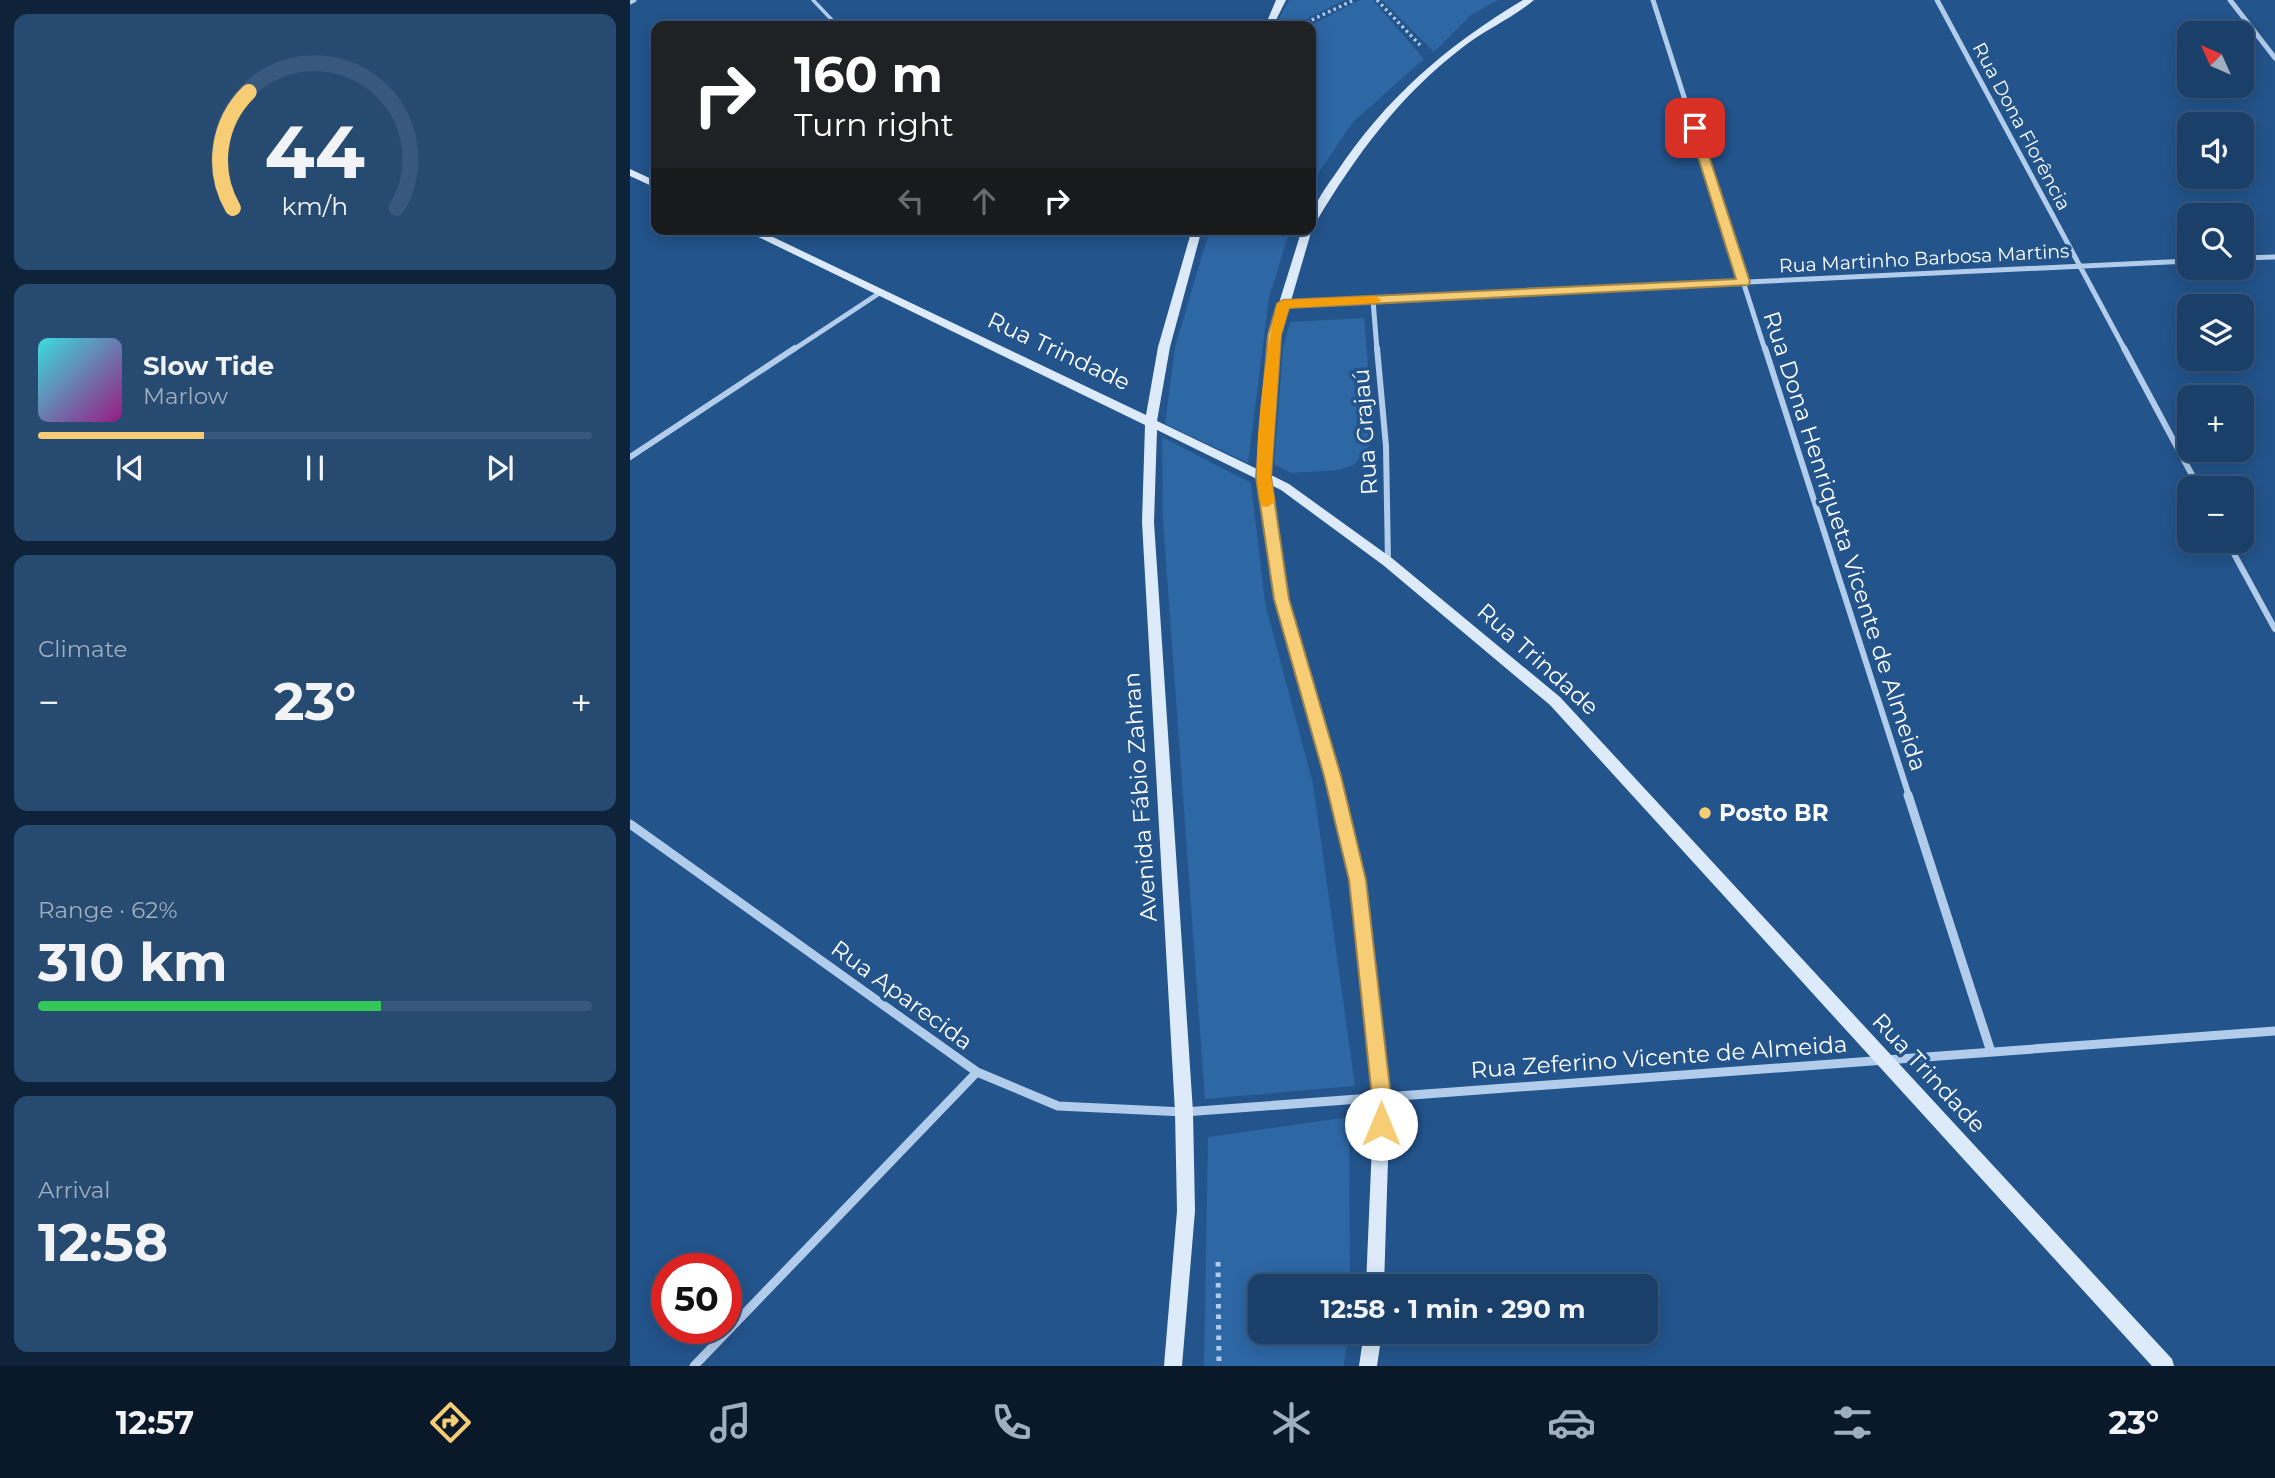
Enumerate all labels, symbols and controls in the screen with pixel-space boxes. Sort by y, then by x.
north arrow [2177,21,2254,98]
map controls [2177,21,2254,553]
street label: Rua Dona Florência [1968,38,2076,214]
text: 160 m [794,45,943,104]
icon: right [679,49,770,140]
pin [1665,98,1725,158]
text: Turn right [794,105,954,144]
text: 44 [265,109,365,197]
icon: arrive [1676,109,1714,147]
button: sound [2177,112,2254,189]
icon: left [892,182,930,220]
icon: ahead [965,182,1003,220]
icon: right [1038,182,1076,220]
text: km/h [282,191,348,221]
button: search [2177,203,2254,280]
street label: Rua Martinho Barbosa Martins [1778,239,2070,278]
button: layers [2177,294,2254,371]
street label: Rua Trindade [983,306,1135,396]
street label: Rua Dona Henriqueta Vicente de Almeida [1757,308,1933,774]
text: Slow Tide [143,350,274,382]
street label: Rua Grajaú [1347,368,1383,496]
text: Marlow [143,382,228,410]
button: + [2177,385,2254,462]
icon: previous [111,449,149,487]
icon: pause [296,449,334,487]
icon: next [481,449,519,487]
button: − [2177,476,2254,553]
street label: Rua Trindade [1471,597,1605,721]
text: Climate [38,635,127,663]
text: 23° [274,670,356,733]
street label: Avenida Fábio Zahran [1117,671,1163,923]
text: − [38,679,60,726]
text: + [570,679,592,726]
place label: Posto BR [1719,799,1829,827]
marker: Posto BR [1697,805,1713,821]
text: Range · 62% [38,896,178,924]
text: 310 km [38,931,228,994]
street label: Rua Aparecida [826,934,978,1056]
street label: Rua Trindade [1866,1007,1992,1139]
street label: Rua Zeferino Vicente de Almeida [1470,1030,1848,1084]
position arrow [1344,1087,1418,1161]
text: Arrival [38,1176,111,1204]
text: 12:58 [38,1211,168,1274]
speed limit sign: 50 [651,1253,742,1344]
text: 12:58 · 1 min · 290 m [1321,1293,1585,1325]
icon: directions [426,1398,475,1447]
icon: music [706,1398,755,1447]
icon: phone [987,1398,1036,1447]
icon: climate [1267,1398,1316,1447]
icon: car [1547,1398,1596,1447]
icon: filters [1828,1398,1877,1447]
text: 12:57 [116,1403,194,1442]
text: 23° [2108,1403,2159,1442]

